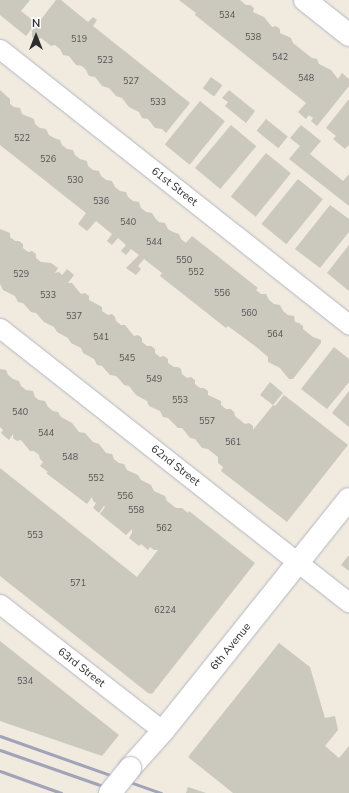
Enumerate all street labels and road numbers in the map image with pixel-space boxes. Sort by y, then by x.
street label: 61st Street [148,165,200,209]
street label: 62nd Street [148,443,202,489]
street label: 6th Avenue [208,621,254,673]
street label: 63rd Street [55,645,107,691]

